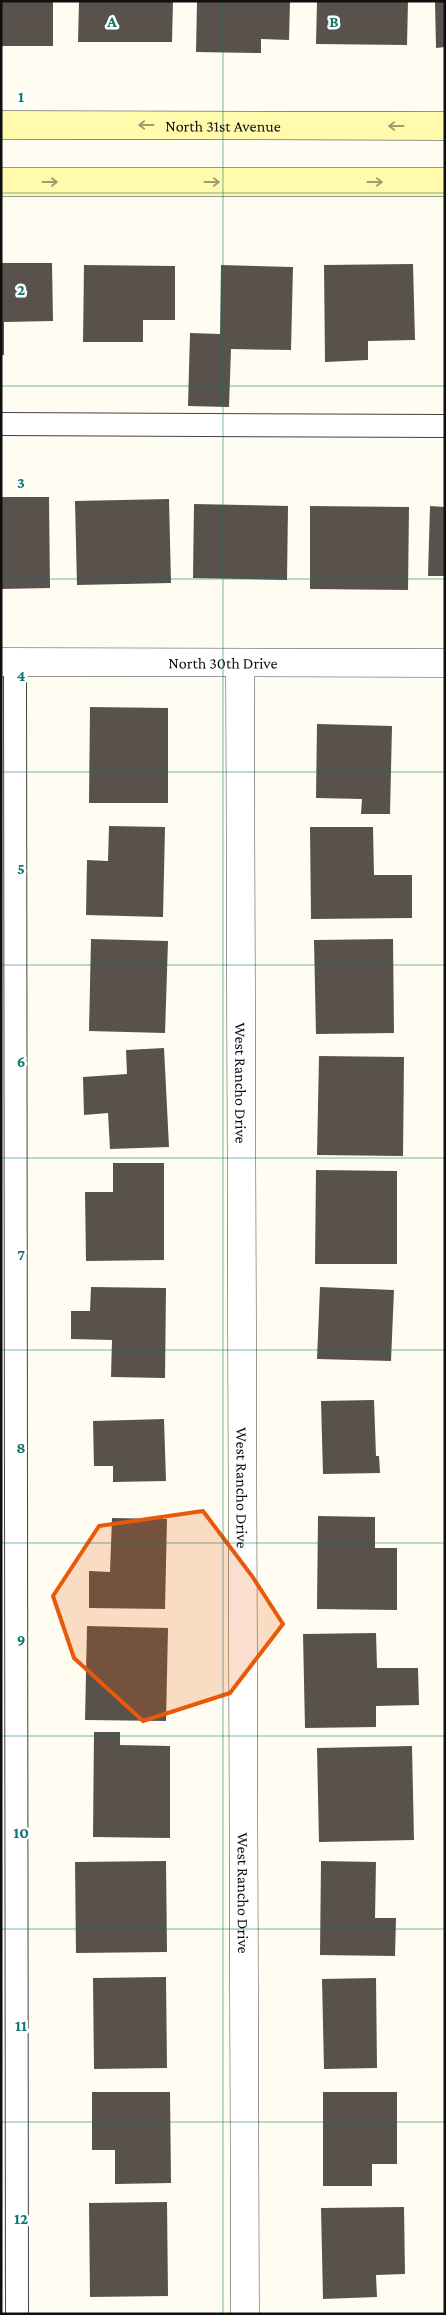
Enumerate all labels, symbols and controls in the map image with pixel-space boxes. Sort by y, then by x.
text: A [106,13,117,30]
text: B [329,13,339,30]
text: 1 [18,88,24,105]
street label: North 31st Avenue [165,117,281,135]
one-way arrow [138,120,154,130]
one-way arrow [388,121,404,131]
one-way arrow [42,177,58,187]
one-way arrow [204,177,220,187]
one-way arrow [366,177,383,187]
text: 2 [17,281,25,298]
text: 3 [17,474,25,491]
street label: North 30th Drive [168,654,278,672]
text: 4 [17,667,26,684]
text: 5 [17,860,25,877]
street label: West Rancho Drive [232,1022,249,1144]
text: 6 [17,1053,25,1070]
text: 7 [17,1246,25,1263]
street label: West Rancho Drive [233,1427,251,1549]
text: 8 [16,1439,26,1456]
text: 9 [17,1631,25,1648]
text: 10 [13,1824,29,1841]
street label: West Rancho Drive [235,1832,252,1954]
text: 11 [15,2017,27,2034]
text: 12 [14,2210,28,2227]

